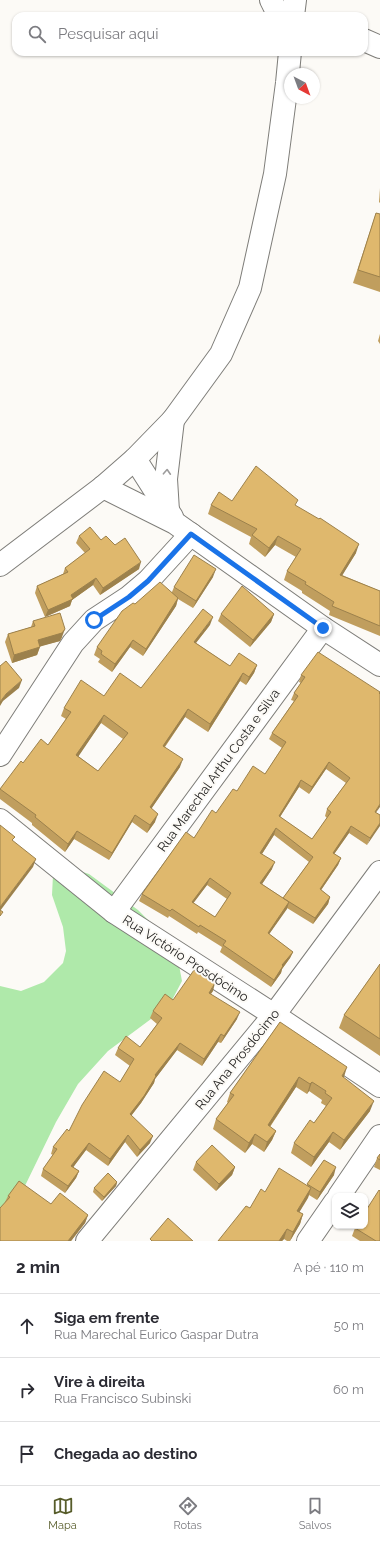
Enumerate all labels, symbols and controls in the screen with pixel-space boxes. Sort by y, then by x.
search box [12,12,368,56]
icon: search [26,23,48,45]
text: Pesquisar aqui [58,25,158,43]
north arrow [284,68,320,104]
one-way arrow [162,469,171,475]
route start [85,611,103,629]
route end [314,619,332,637]
street label: Rua Marechal Arthu Costa e Silva [154,686,283,855]
street label: Rua Victório Prosdócimo [120,912,252,1005]
street label: Rua Ana Prosdócimo [192,1006,283,1113]
map controls [332,1193,368,1229]
button: layers [332,1193,368,1229]
text: 2 min [16,1257,60,1277]
text: A pé · 110 m [293,1260,364,1275]
text: Siga em frente [54,1309,159,1327]
icon: ahead [16,1315,38,1337]
text: 50 m [334,1318,364,1333]
text: Rua Marechal Eurico Gaspar Dutra [54,1327,259,1342]
text: Vire à direita [54,1373,145,1391]
icon: right [16,1379,38,1401]
text: 60 m [333,1382,364,1397]
text: Rua Francisco Subinski [54,1391,191,1406]
icon: arrive [16,1443,38,1465]
text: Chegada ao destino [54,1445,197,1463]
tab: Mapa [48,1495,77,1532]
tab: Rotas [173,1495,202,1532]
tab: Salvos [299,1495,332,1532]

